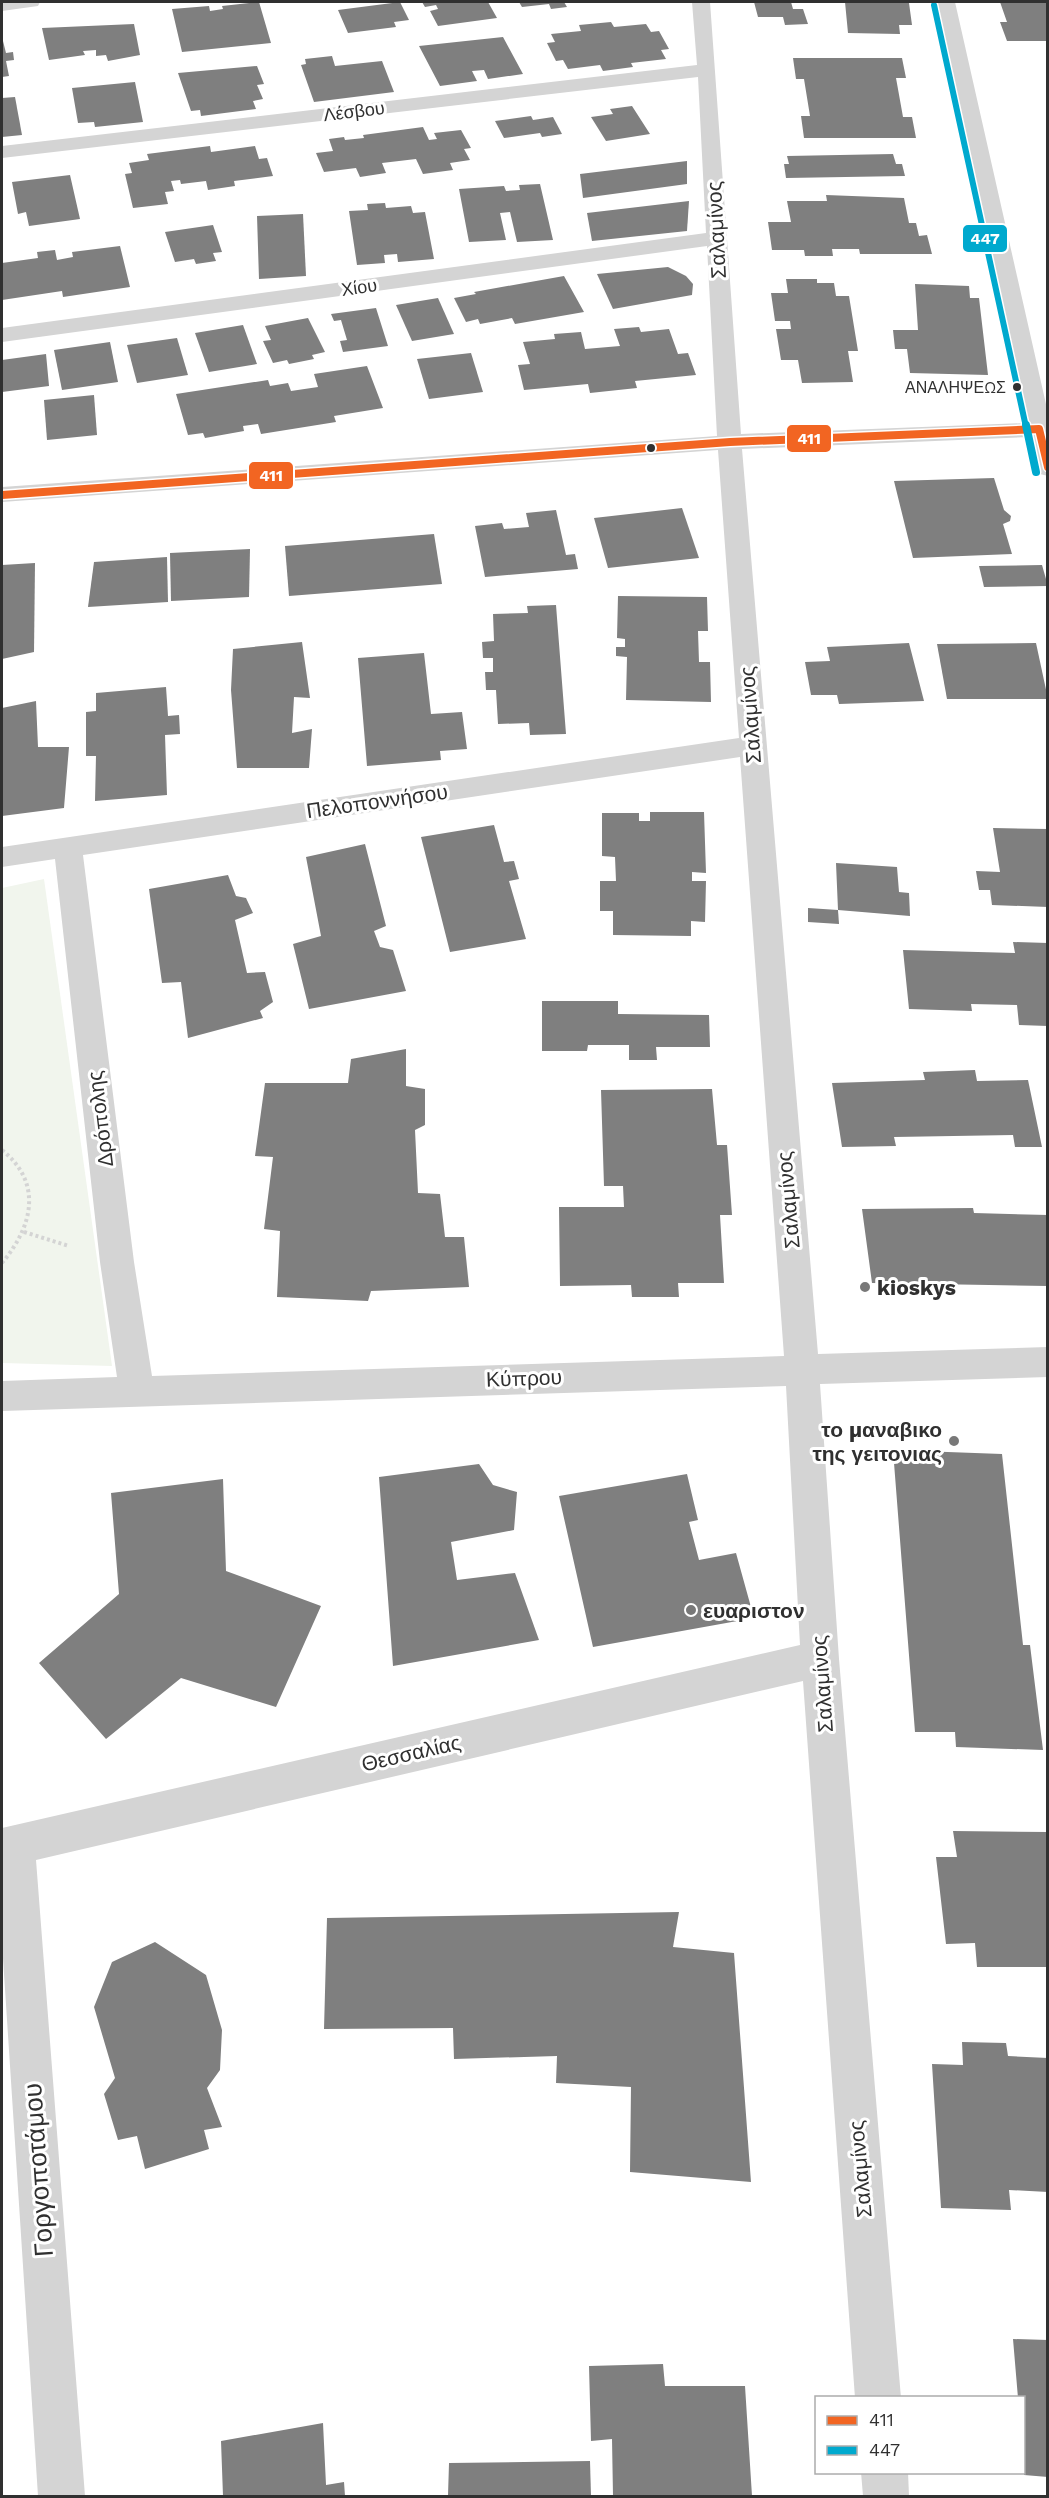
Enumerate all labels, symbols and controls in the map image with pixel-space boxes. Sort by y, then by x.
street label: Λέσβου [322,97,386,125]
street label: Σαλαμίνος [701,181,731,279]
line badge: 447 [962,224,1008,253]
text: 447 [970,229,1000,248]
street label: Χίου [340,274,378,300]
place label: ΑΝΑΛΗΨΕΩΣ [905,378,1006,397]
marker: ΑΝΑΛΗΨΕΩΣ [1011,381,1023,393]
line badge: 411 [786,424,832,453]
text: 411 [797,429,821,448]
unlabelled marker [645,442,657,454]
line badge: 411 [248,461,294,490]
text: 411 [259,466,283,485]
street label: Σαλαμίνος [734,666,766,764]
street label: Πελοποννήσου [305,779,449,823]
street label: Δρόπολης [82,1069,118,1169]
street label: Σαλαμίνος [771,1150,805,1250]
place label: kioskys [877,1275,956,1300]
marker: kioskys [858,1280,872,1294]
street label: Κύπρου [486,1364,562,1392]
place label: το μαναβικο της γειτονιας [812,1417,942,1466]
marker: το μαναβικο της γειτονιας [947,1434,961,1448]
place label: ευαριστον [703,1598,805,1623]
marker: ευαριστον [684,1603,698,1617]
street label: Σαλαμίνος [806,1635,838,1733]
street label: Θεσσαλίας [359,1729,463,1777]
street label: Γοργοποτάμου [17,2082,59,2258]
street label: Σαλαμίνος [843,2119,877,2219]
legend [815,2396,1025,2474]
text: 411 [869,2409,894,2430]
text: 447 [869,2439,900,2460]

